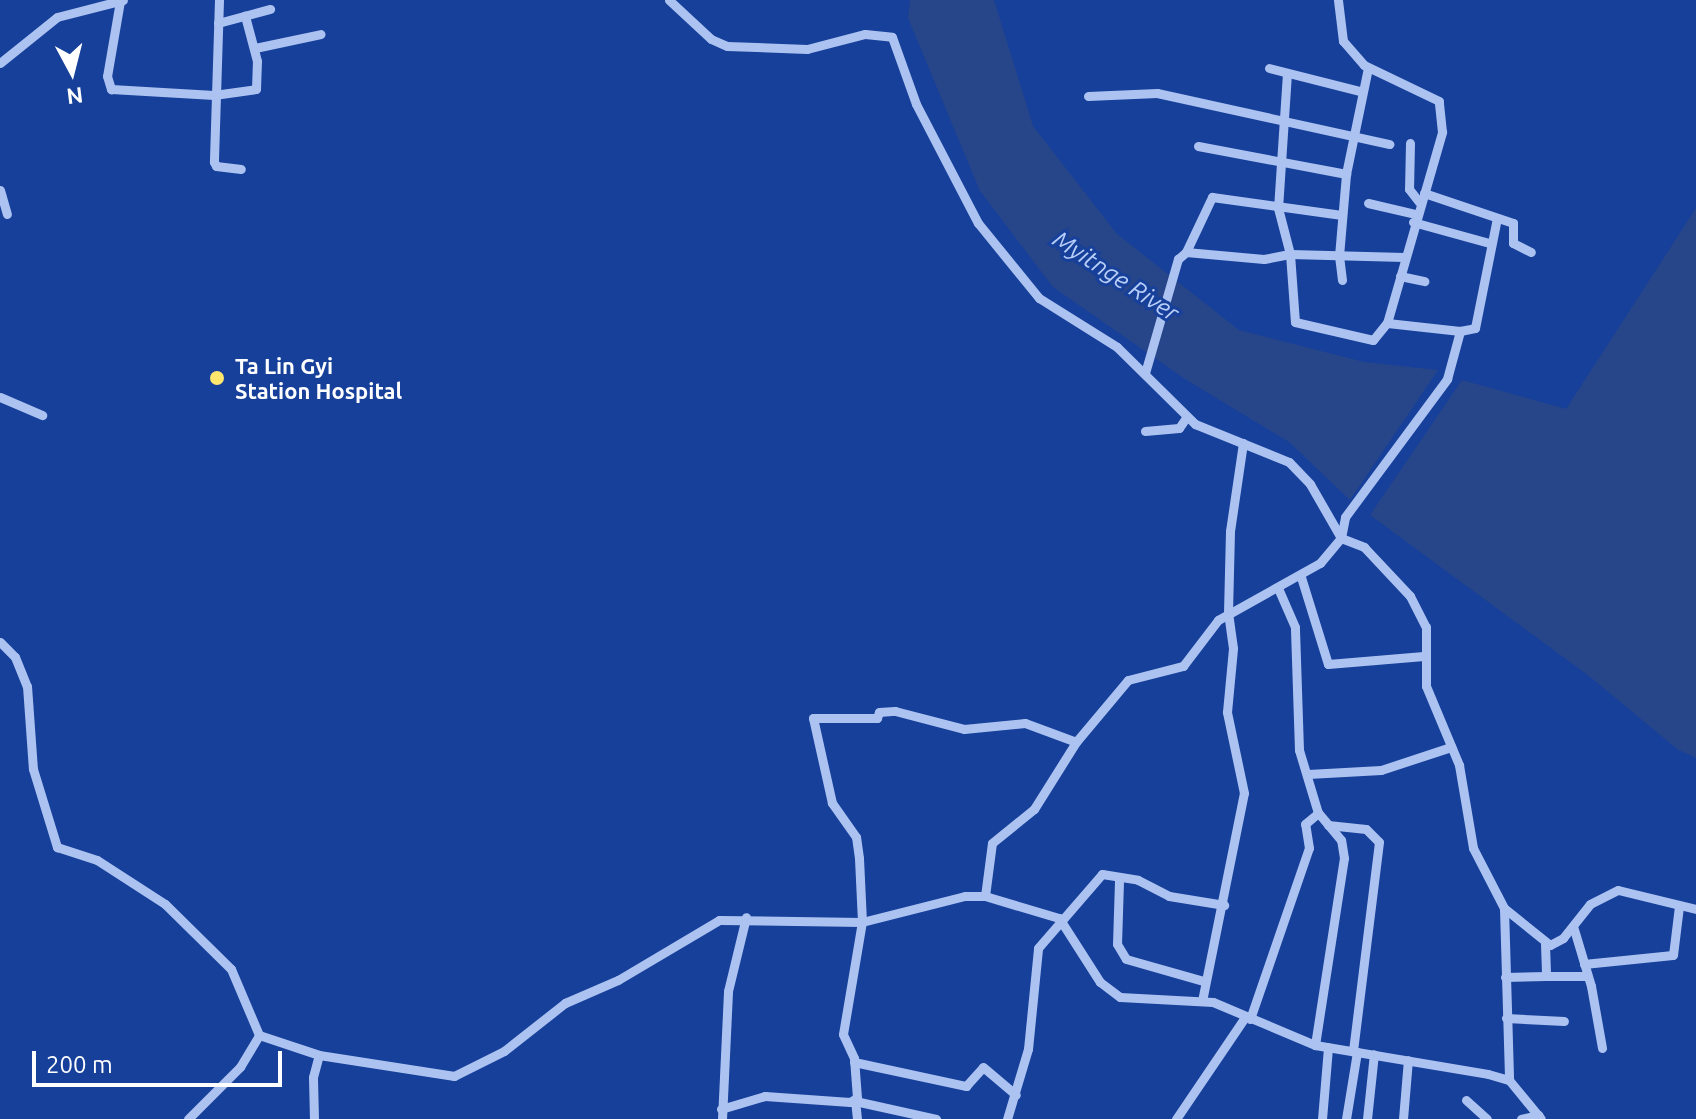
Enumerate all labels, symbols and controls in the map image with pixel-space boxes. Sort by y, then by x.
north arrow [32,32,112,112]
text: N [65,83,85,110]
water label: Myitnge River [1048,225,1184,327]
place label: Ta Lin Gyi Station Hospital [235,352,402,404]
marker: Ta Lin Gyi Station Hospital [206,367,228,389]
scale bar [36,1035,286,1085]
text: 200 m [46,1051,113,1078]

